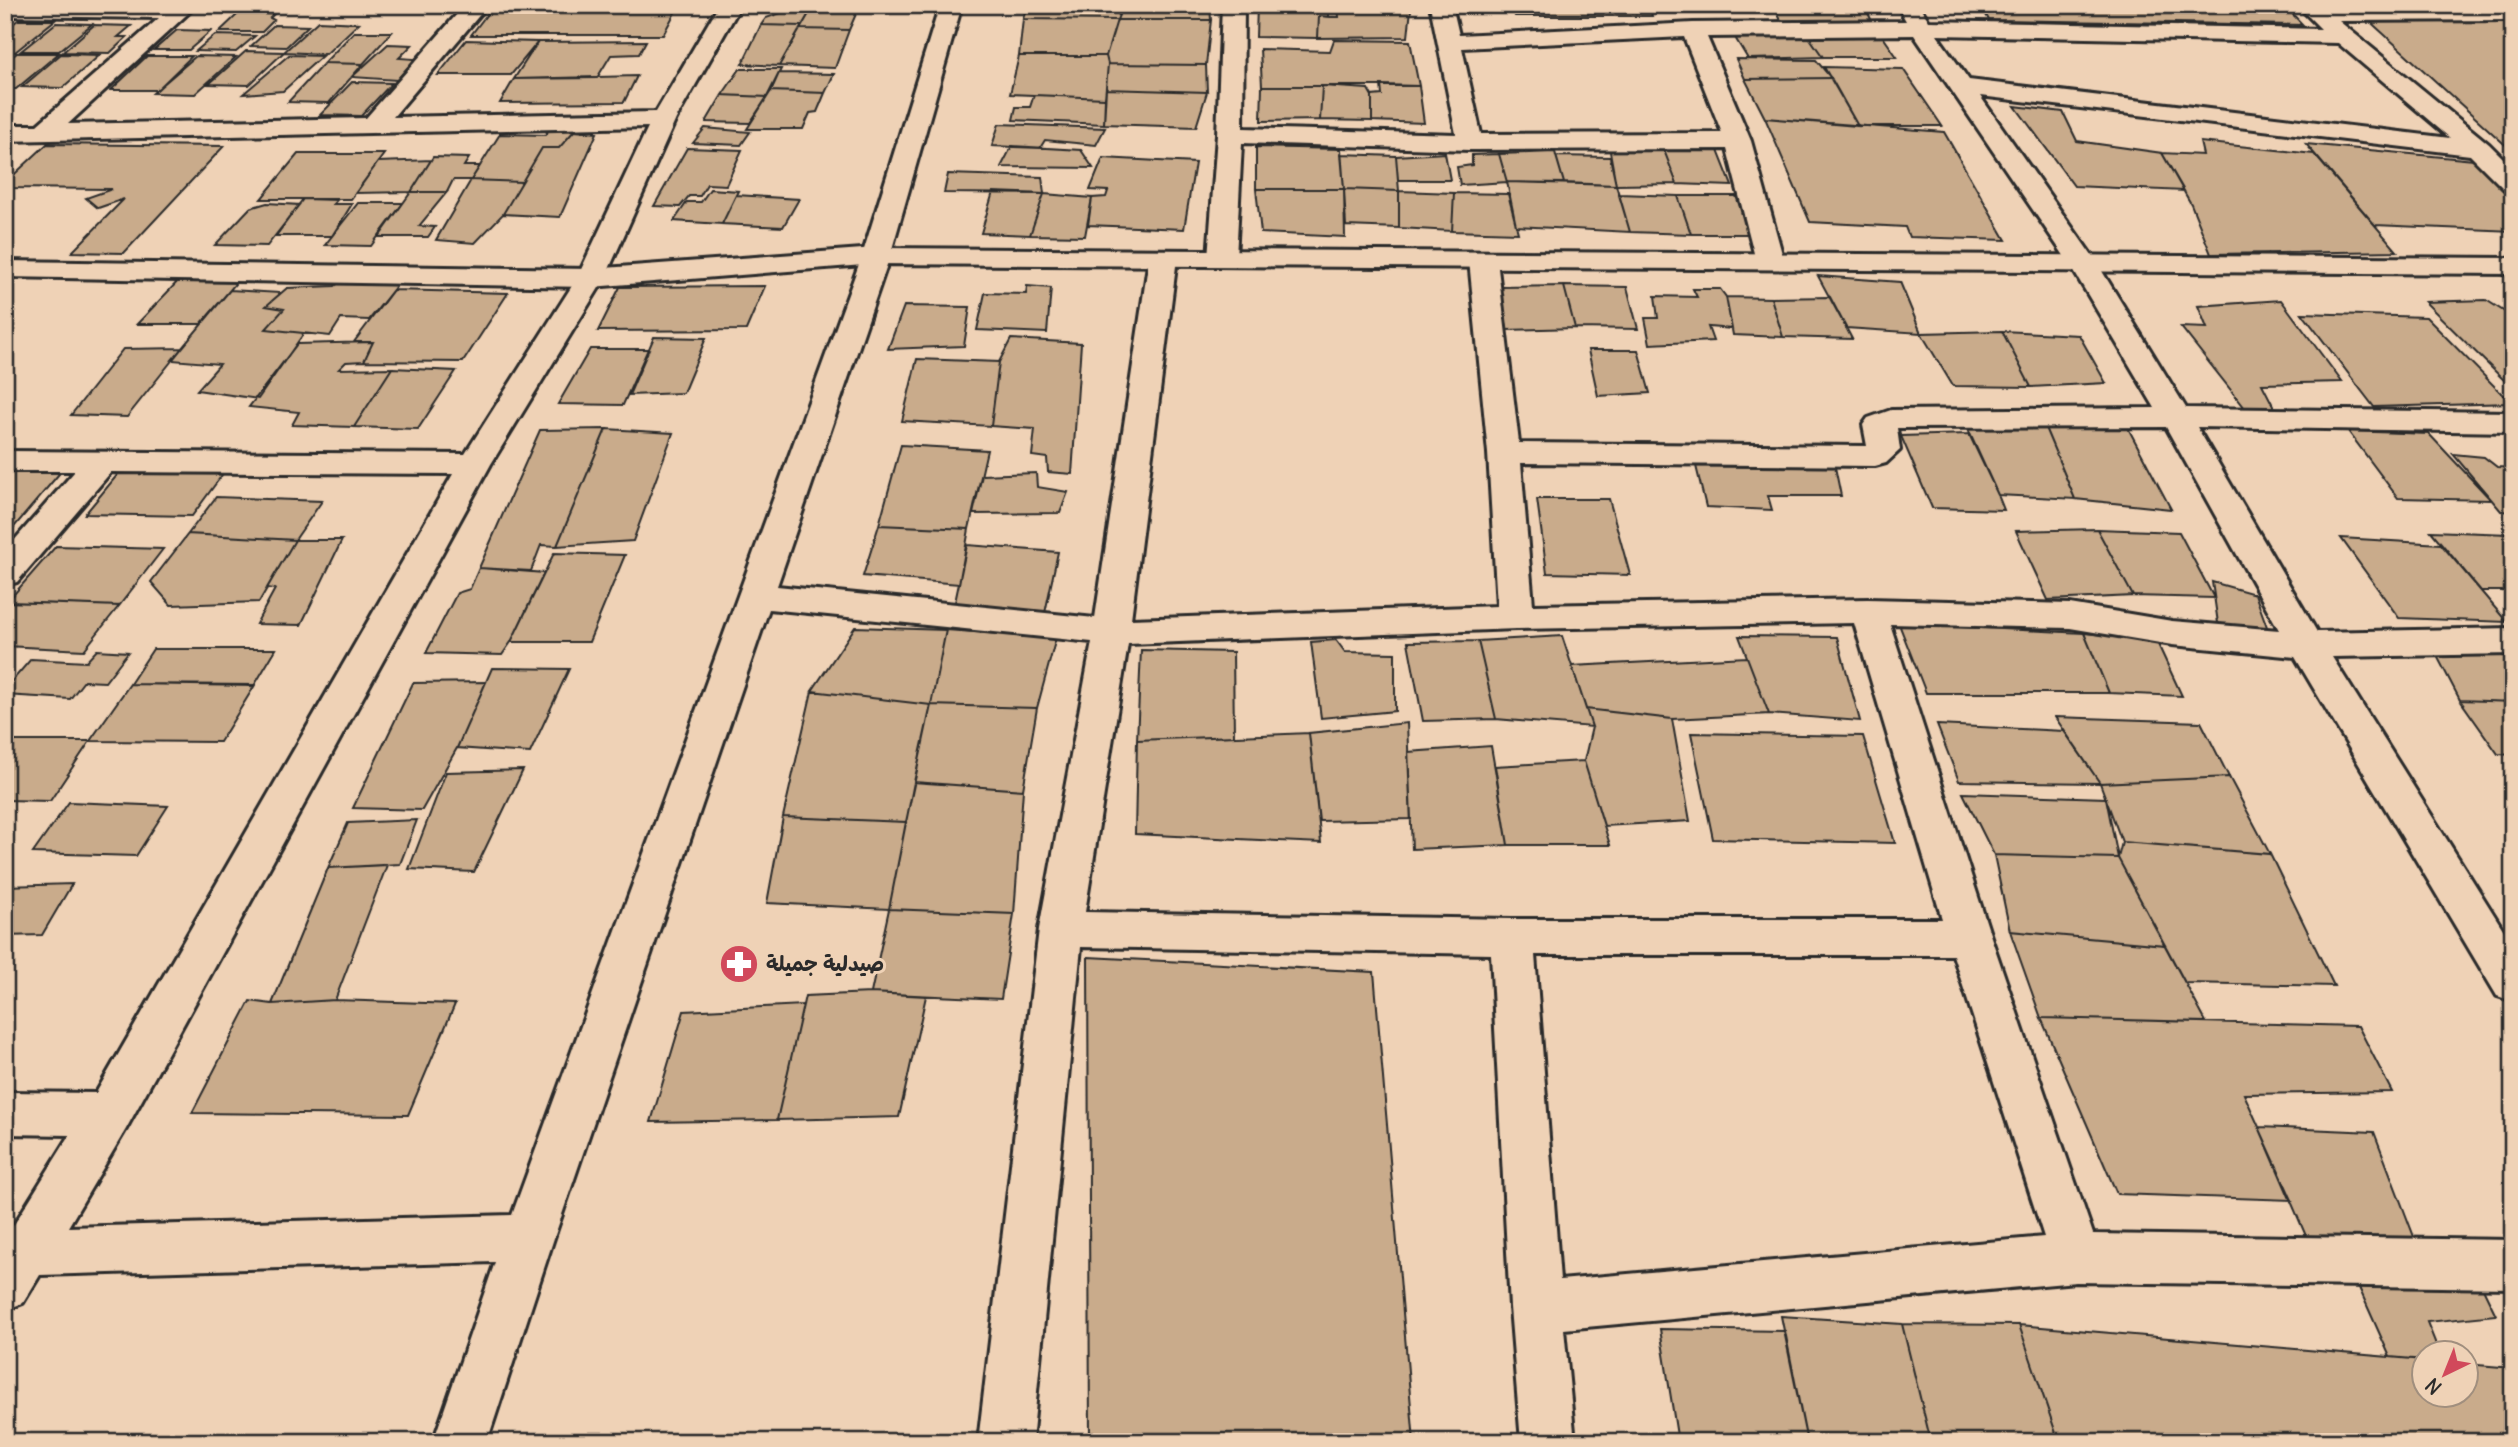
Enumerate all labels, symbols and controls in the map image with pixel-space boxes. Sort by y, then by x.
pharmacy icon: صيدلية جميلة [718,943,760,985]
place label: صيدلية جميلة [766,950,884,977]
north arrow [2410,1338,2480,1408]
text: N [2420,1373,2446,1400]

